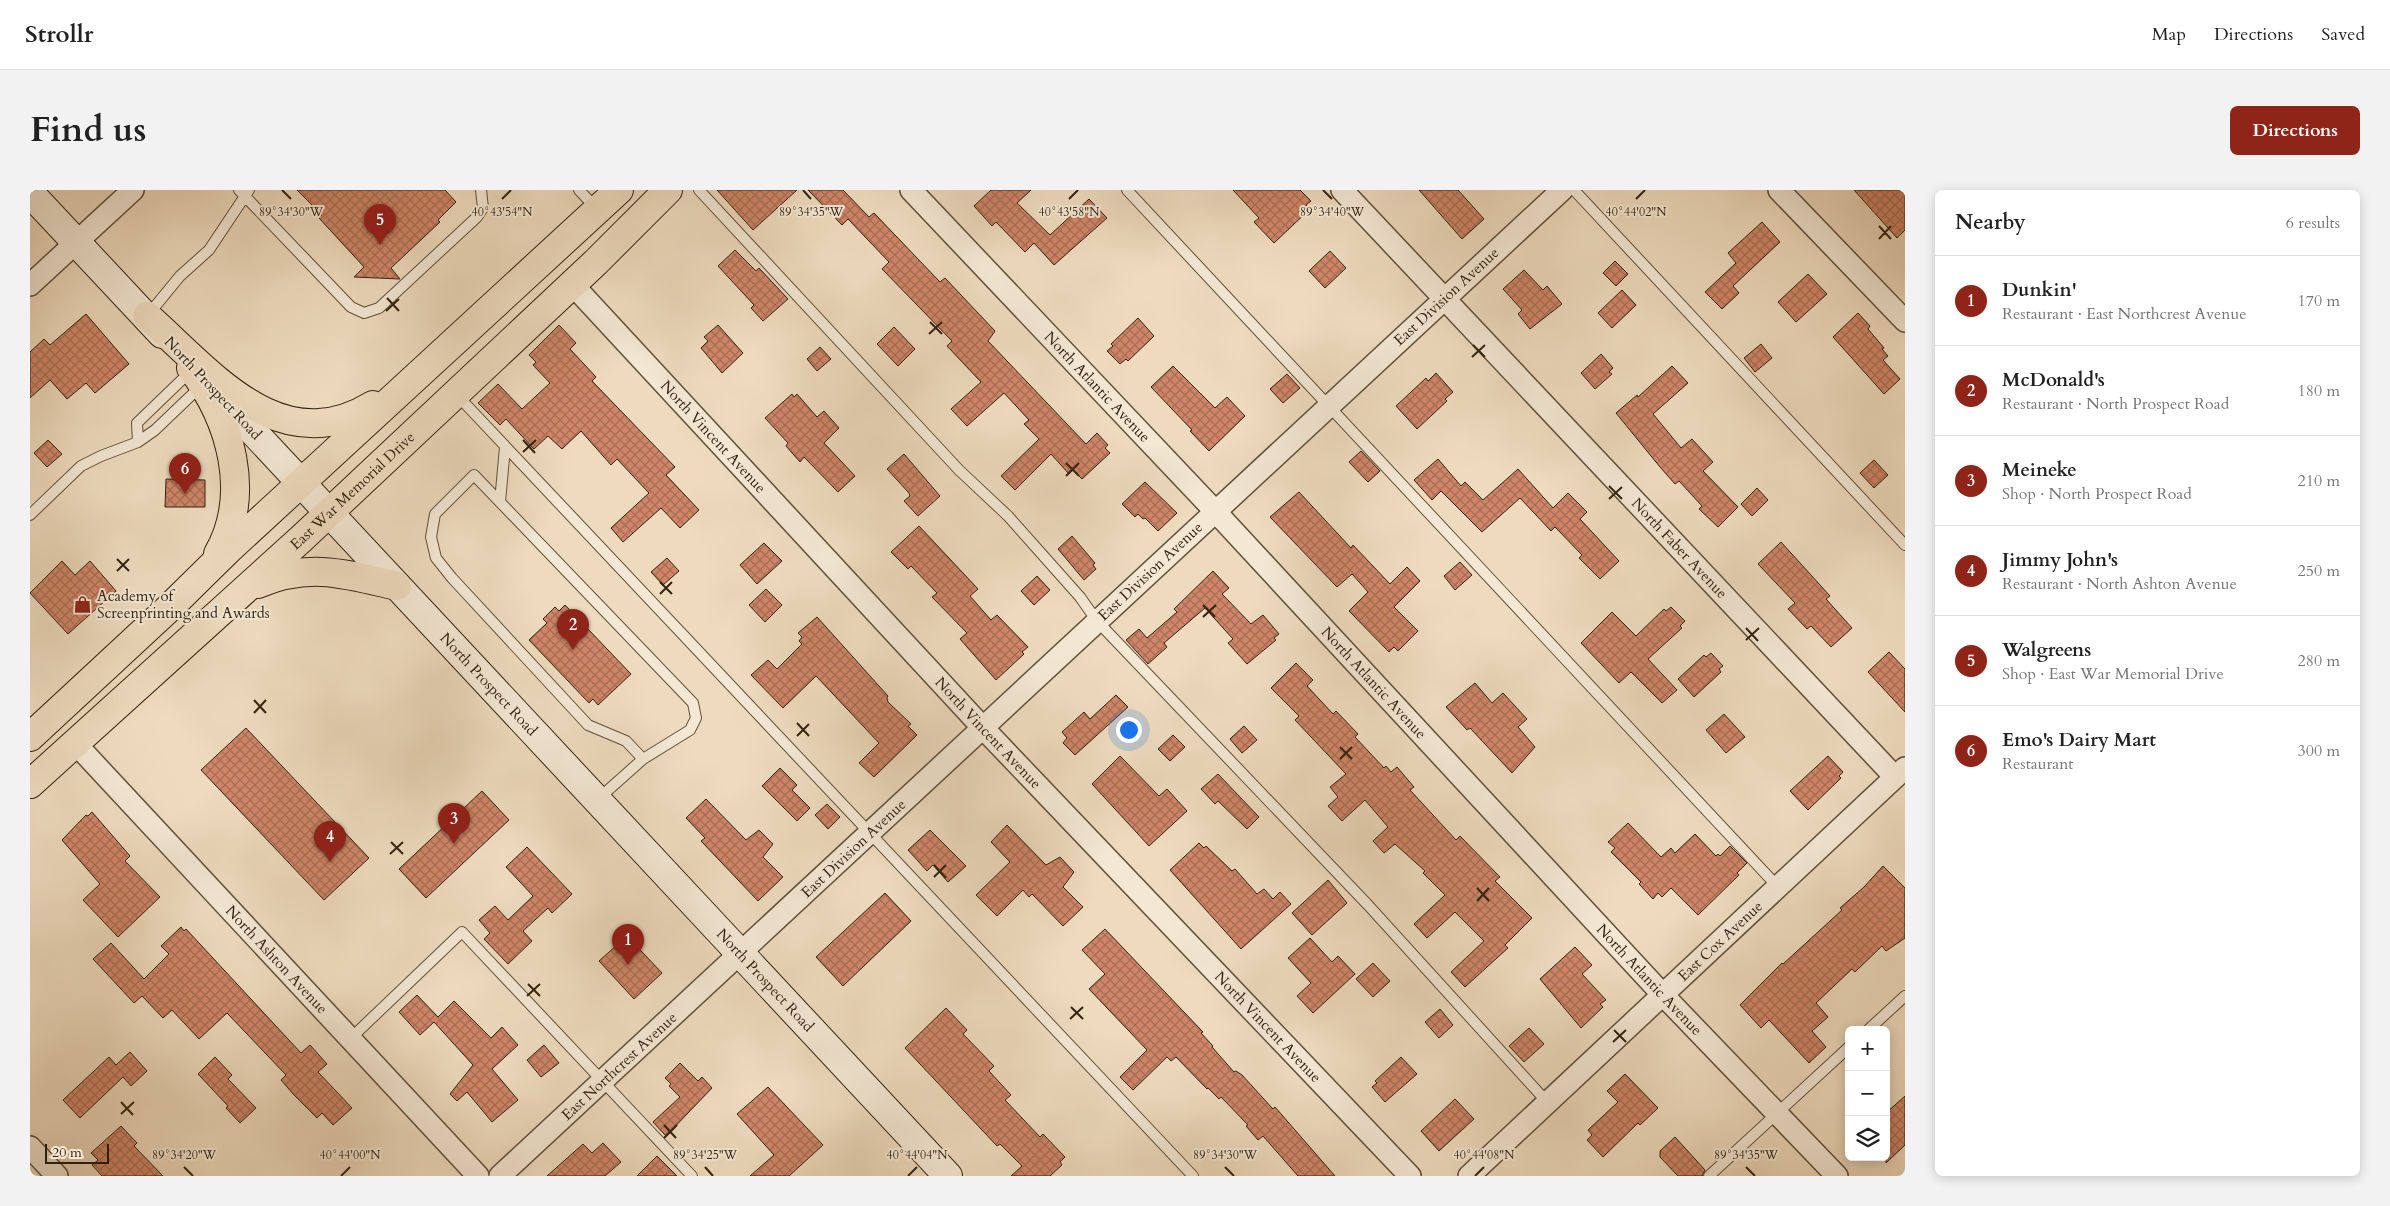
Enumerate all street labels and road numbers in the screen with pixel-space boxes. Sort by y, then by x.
street label: East Division Avenue [1389,243,1503,350]
street label: North Atlantic Avenue [1040,327,1155,447]
street label: North Prospect Road [160,332,266,444]
street label: North Vincent Avenue [656,376,771,497]
street label: East War Memorial Drive [286,427,419,554]
street label: North Faber Avenue [1627,493,1732,603]
street label: East Division Avenue [1094,517,1207,625]
street label: North Atlantic Avenue [1317,622,1431,743]
street label: North Prospect Road [436,628,542,740]
street label: North Vincent Avenue [931,672,1046,793]
street label: East Division Avenue [797,794,910,902]
street label: East Cox Avenue [1673,896,1767,986]
street label: North Ashton Avenue [221,901,332,1018]
street label: North Atlantic Avenue [1592,919,1707,1040]
street label: North Prospect Road [712,924,818,1036]
street label: North Vincent Avenue [1210,967,1326,1087]
street label: East Northcrest Avenue [557,1008,681,1125]

